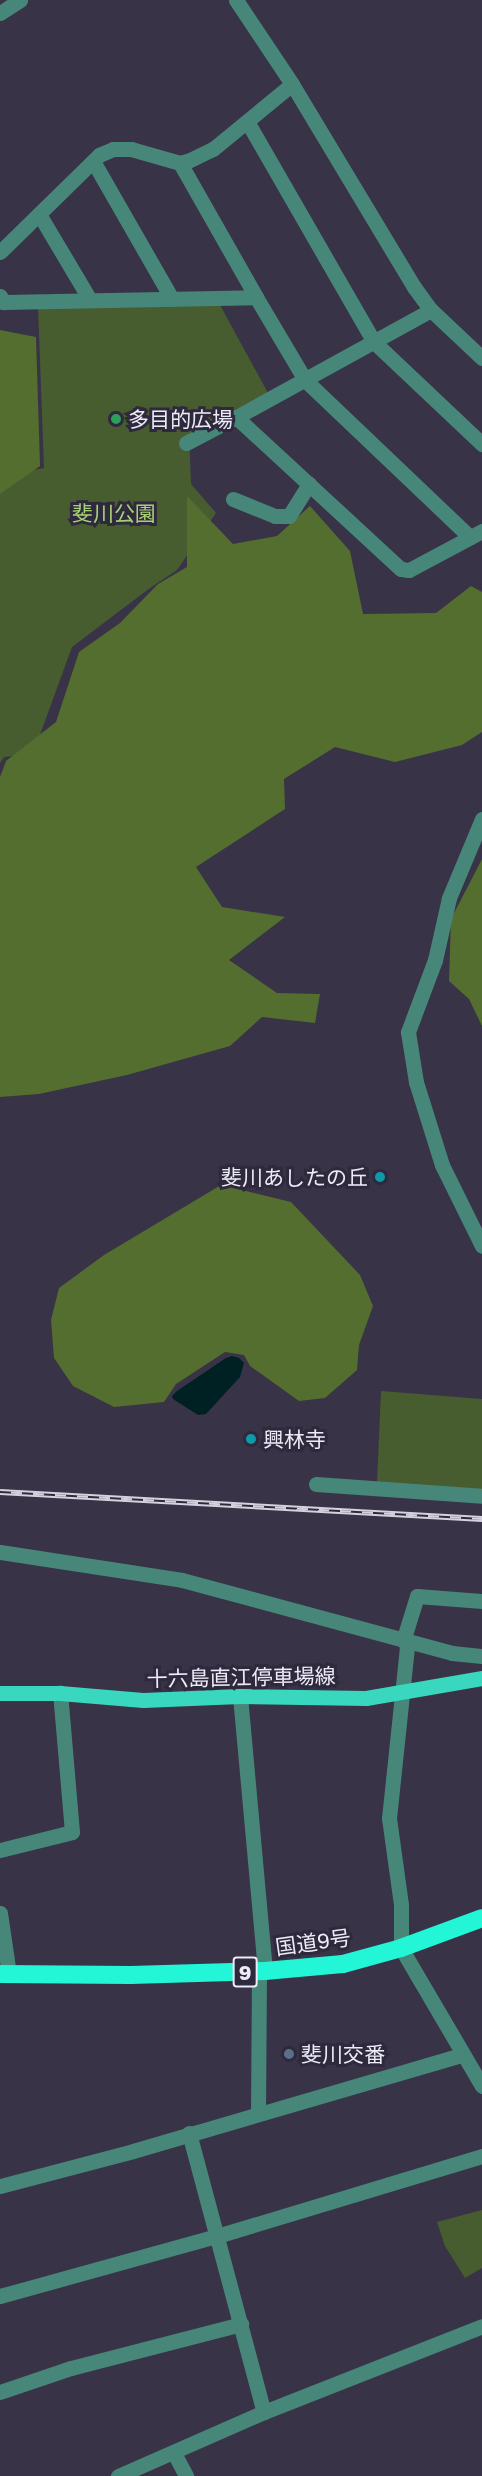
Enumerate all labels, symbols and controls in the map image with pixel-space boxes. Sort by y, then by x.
place label: 多目的広場 [128,406,233,432]
marker: 多目的広場 [109,412,123,426]
park label: 斐川公園 [72,500,156,526]
place label: 斐川あしたの丘 [221,1164,368,1190]
marker: 斐川あしたの丘 [373,1170,387,1184]
place label: 興林寺 [263,1426,326,1452]
marker: 興林寺 [244,1432,258,1446]
street label: 十六島直江停車場線 [146,1663,336,1691]
street label: 国道9号 [274,1924,352,1960]
road number: 9 [232,1955,258,1989]
place label: 斐川交番 [301,2041,385,2067]
marker: 斐川交番 [282,2047,296,2061]

